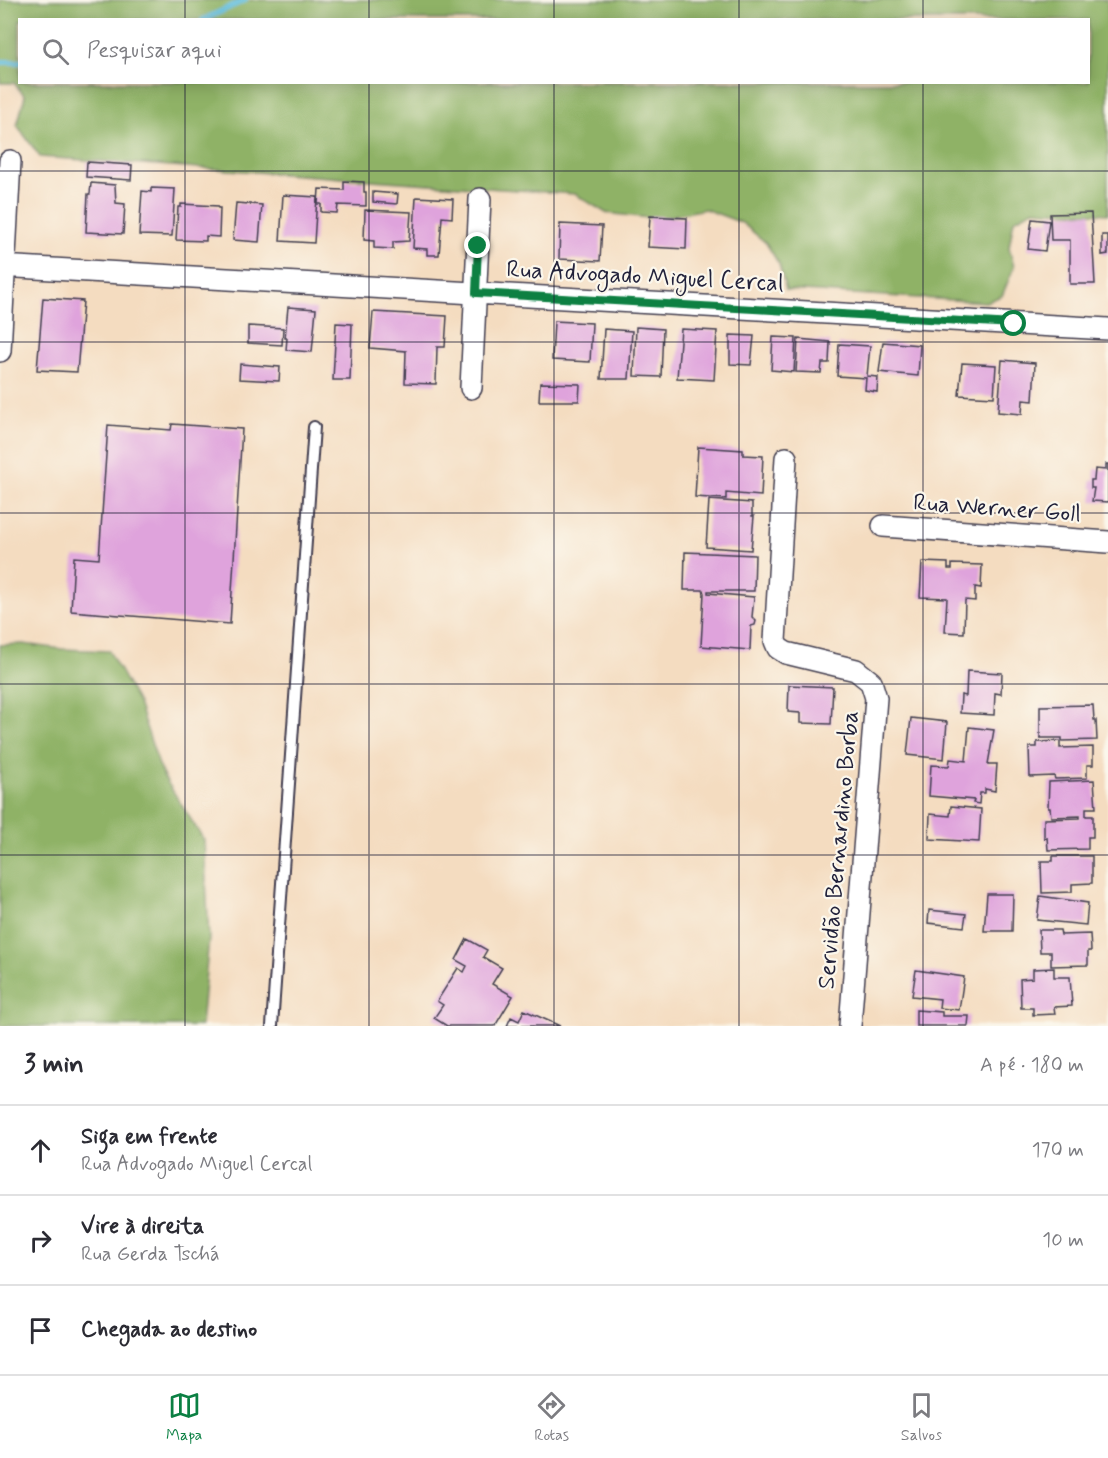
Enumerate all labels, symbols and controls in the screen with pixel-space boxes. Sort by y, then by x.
search box [18,18,1090,84]
icon: search [39,35,72,68]
text: Pesquisar aqui [87,37,222,65]
route end [464,232,490,258]
street label: Rua Advogado Miguel Cercal [505,254,785,302]
route start [1000,310,1026,336]
street label: Rua Werner Goll [912,488,1082,530]
street label: Servidão Bernardino Borba [811,709,867,991]
text: 3 min [24,1048,84,1082]
text: A pé · 180 m [980,1052,1084,1079]
text: Siga em frente [81,1123,218,1151]
icon: ahead [24,1134,57,1167]
text: 170 m [1032,1137,1084,1164]
text: Rua Advogado Miguel Cercal [81,1151,312,1178]
text: Vire à direita [81,1213,204,1241]
icon: right [24,1224,57,1257]
text: 10 m [1042,1227,1084,1254]
text: Rua Gerda Tschá [81,1241,220,1268]
icon: arrive [24,1314,57,1347]
text: Chegada ao destino [81,1316,257,1344]
tab: Mapa [166,1389,202,1446]
tab: Rotas [534,1389,569,1446]
tab: Salvos [901,1389,942,1446]

